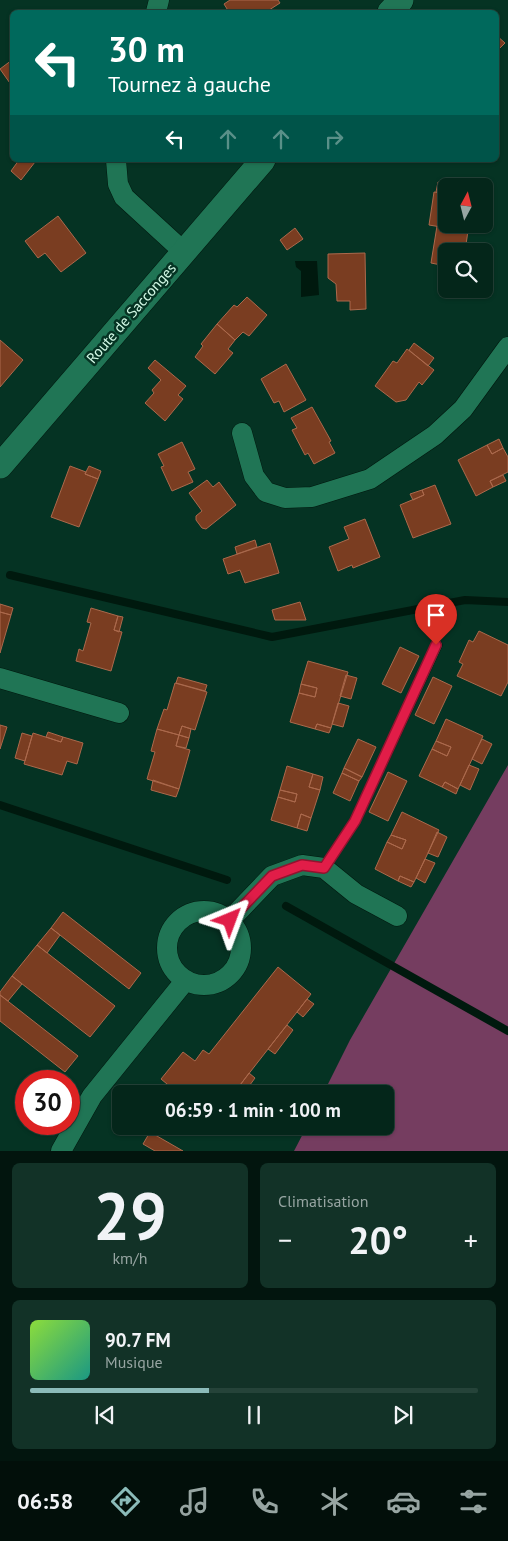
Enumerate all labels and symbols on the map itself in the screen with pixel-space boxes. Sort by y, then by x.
north arrow [438,178,492,232]
street label: Route de Sacconges [82,259,180,367]
pin [415,594,457,645]
position arrow [203,893,255,945]
speed limit sign: 30 [15,1070,80,1135]

